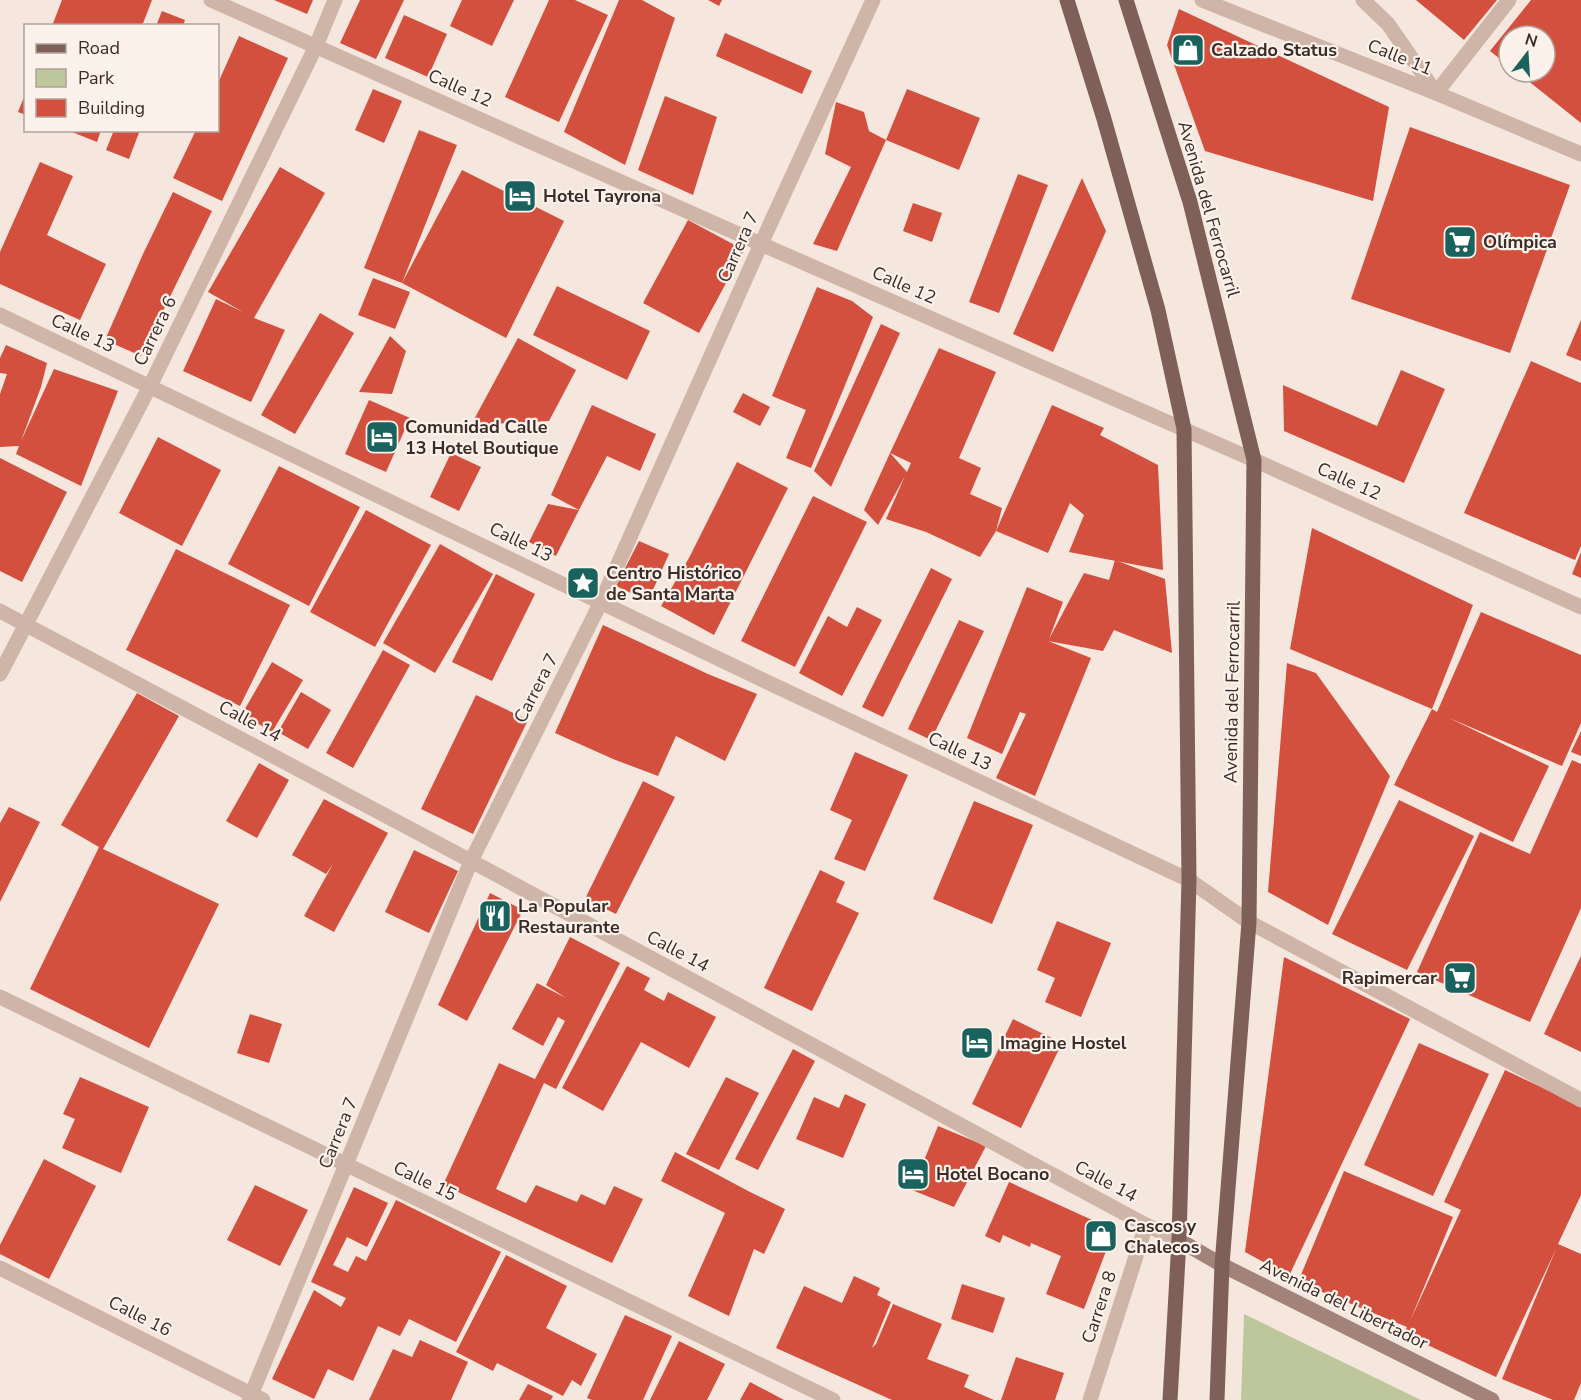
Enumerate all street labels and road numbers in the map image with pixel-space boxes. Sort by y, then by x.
street label: Calle 11 [1364,33,1436,81]
street label: Calle 12 [424,63,496,113]
street label: Avenida del Ferrocarril [1172,118,1246,301]
street label: Carrera 7 [712,208,764,286]
street label: Calle 12 [868,260,940,310]
street label: Carrera 6 [128,292,182,370]
street label: Calle 13 [47,308,119,358]
street label: Calle 12 [1313,456,1385,506]
street label: Calle 13 [485,516,557,568]
street label: Avenida del Ferrocarril [1218,600,1246,783]
street label: Carrera 7 [508,649,564,727]
street label: Calle 14 [214,695,286,748]
street label: Calle 13 [924,726,996,776]
street label: Calle 14 [642,925,714,978]
street label: Carrera 7 [313,1094,363,1172]
street label: Calle 15 [389,1155,461,1207]
street label: Calle 14 [1070,1155,1142,1208]
street label: Avenida del Libertador [1256,1253,1433,1355]
street label: Carrera 8 [1076,1268,1122,1346]
street label: Calle 16 [104,1290,176,1342]

